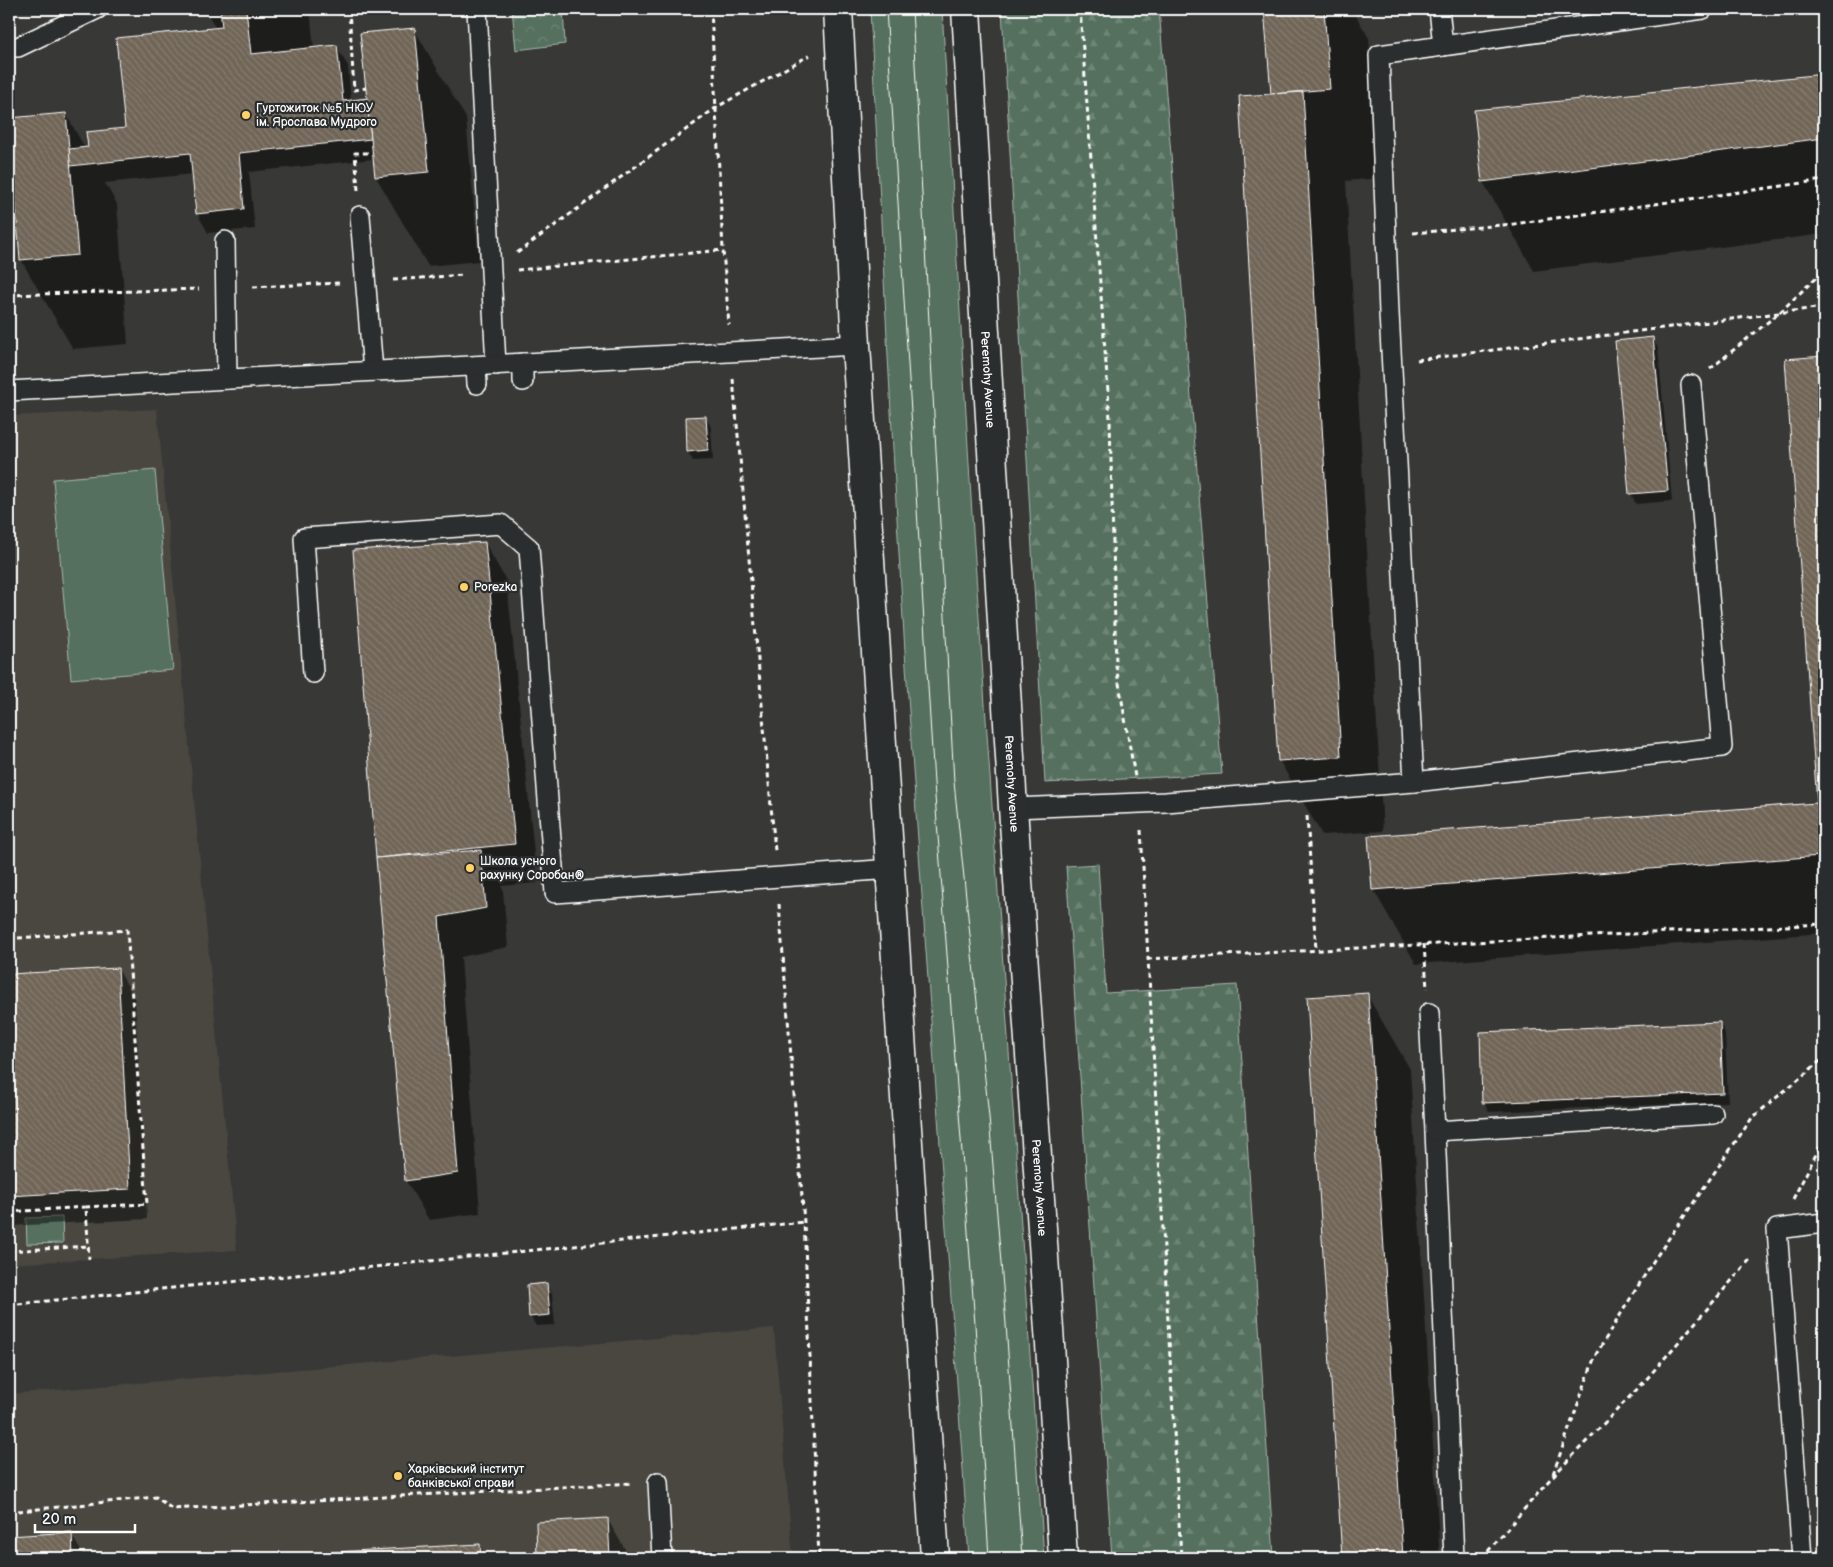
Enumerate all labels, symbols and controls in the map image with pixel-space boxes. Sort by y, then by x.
place label: Гуртожиток №5 НЮУ ім. Ярослава Мудрого [256,101,377,130]
marker: Гуртожиток №5 НЮУ ім. Ярослава Мудрого [240,109,252,121]
street label: Peremohy Avenue [977,331,998,428]
place label: Porezka [474,580,518,595]
marker: Porezka [458,581,470,593]
street label: Peremohy Avenue [1001,735,1022,833]
place label: Школа усного рахунку Соробан® [480,854,584,883]
marker: Школа усного рахунку Соробан® [464,862,476,874]
street label: Peremohy Avenue [1028,1139,1050,1237]
place label: Харківський інститут банківської справи [408,1462,525,1491]
marker: Харківський інститут банківської справи [392,1470,404,1482]
scale bar [35,1502,135,1534]
text: 20 m [42,1510,76,1529]

